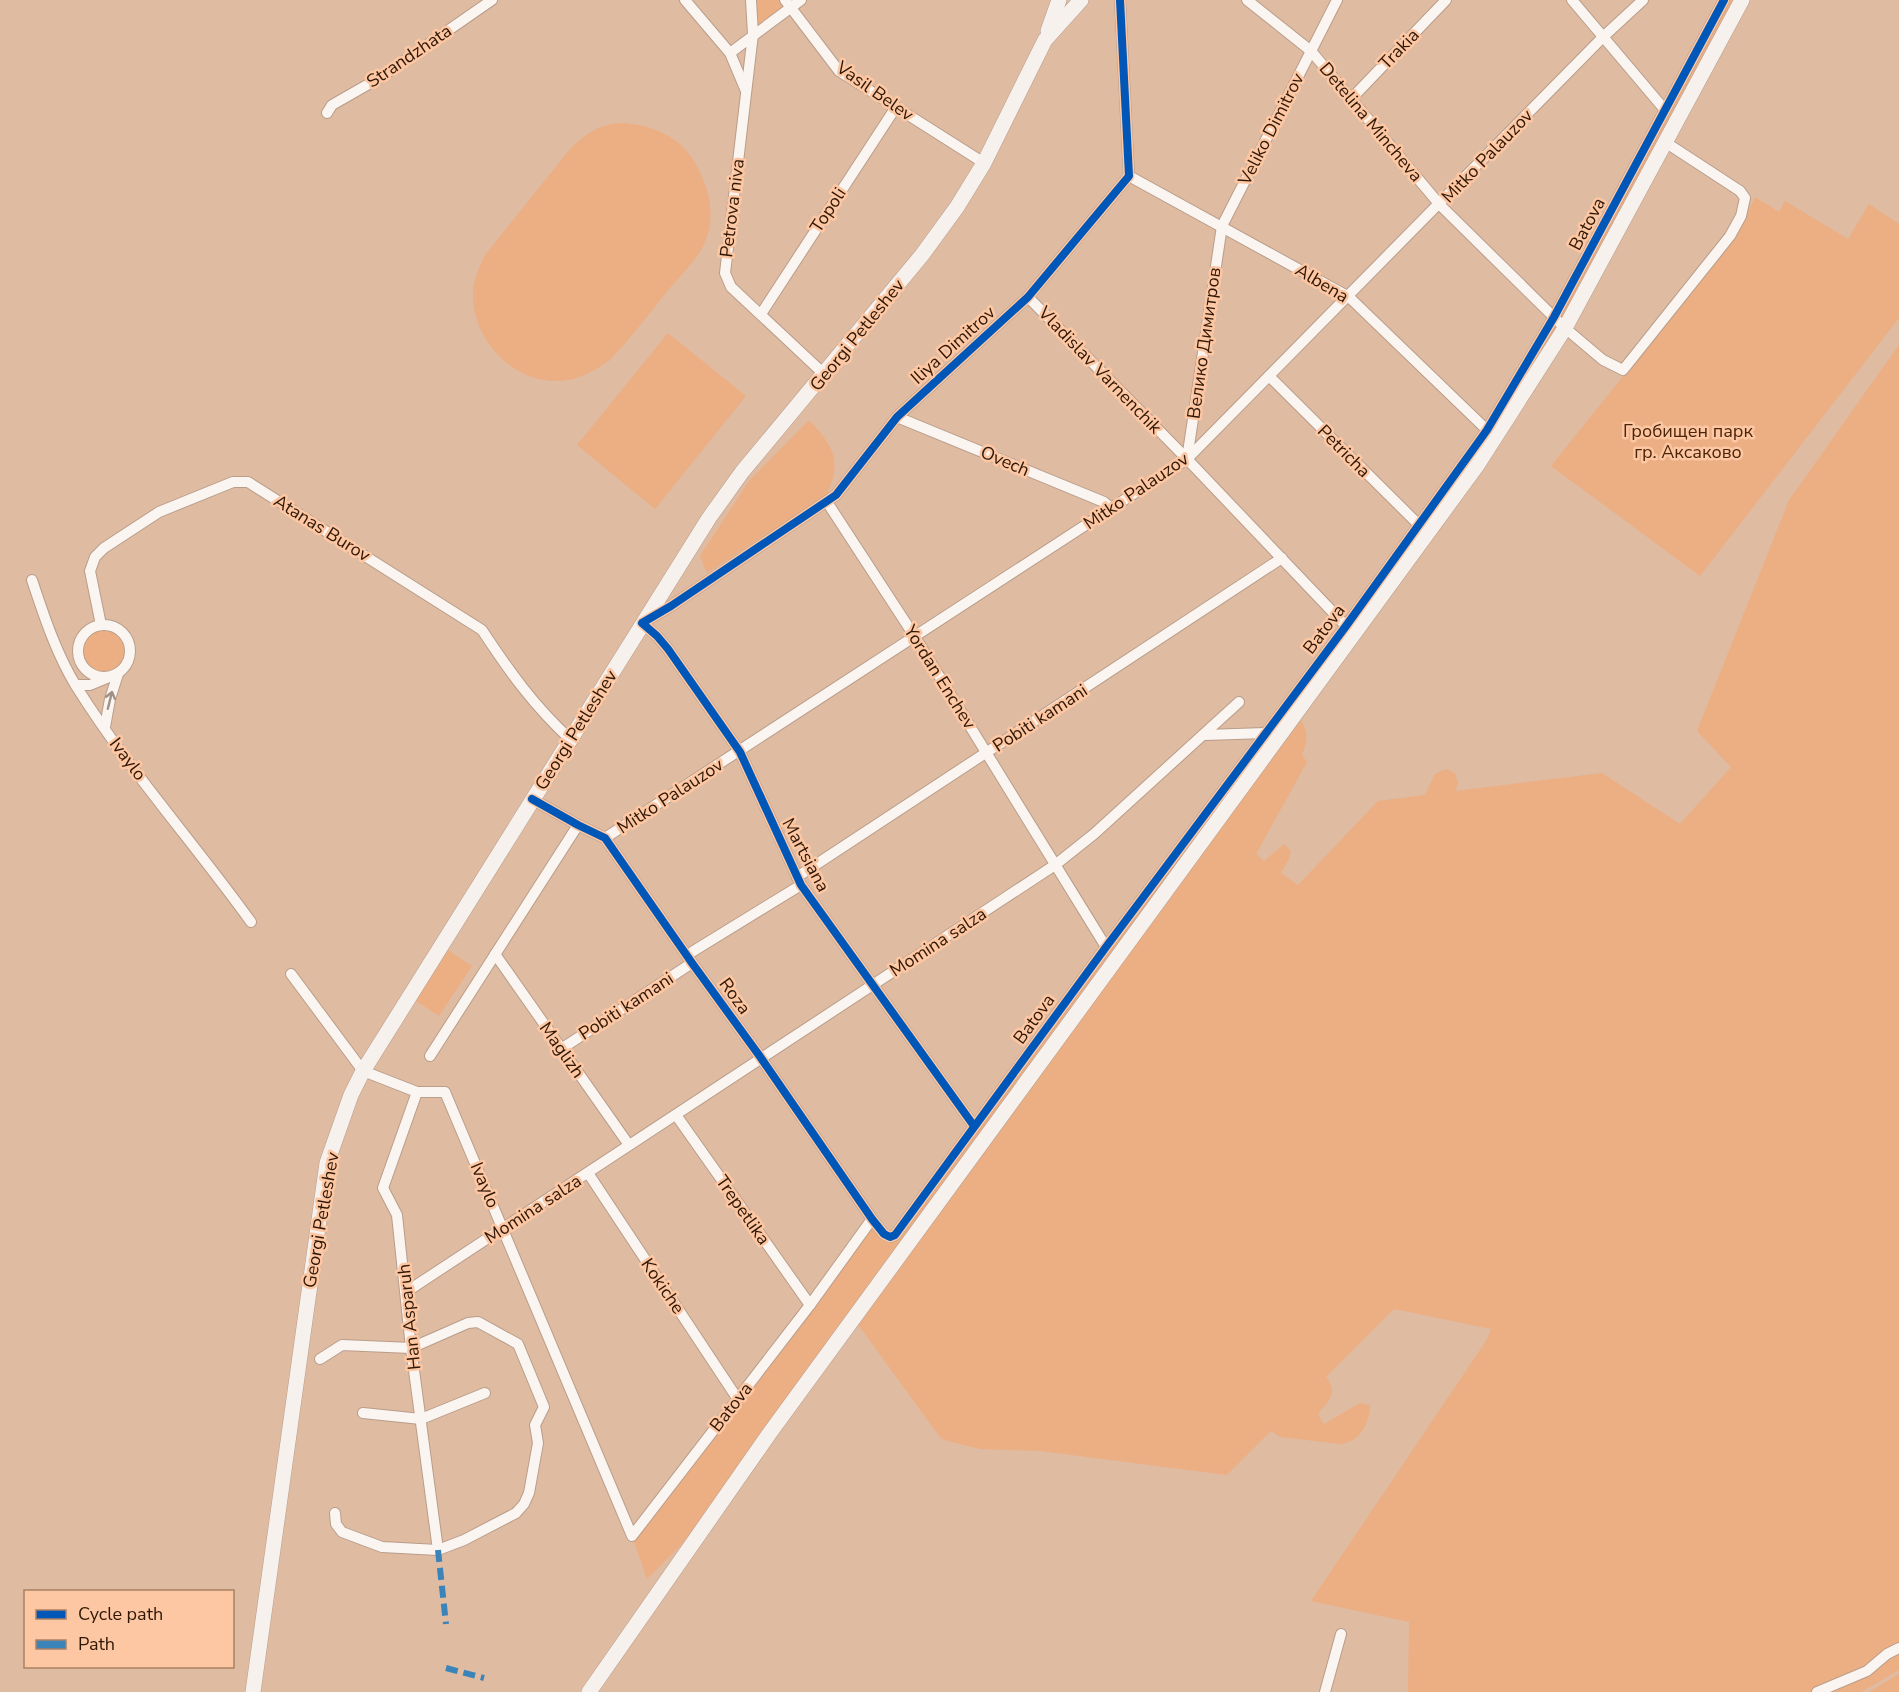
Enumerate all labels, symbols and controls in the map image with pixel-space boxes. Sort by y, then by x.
street label: Strandzhata [362,19,456,93]
street label: Trakia [1374,23,1424,75]
street label: Vasil Belev [831,55,919,127]
street label: Detelina Mincheva [1314,57,1428,187]
street label: Veliko Dimitrov [1232,68,1310,190]
street label: Mitko Palauzov [1436,103,1539,208]
street label: Petrova niva [714,157,750,259]
street label: Topoli [804,183,852,237]
street label: Batova [1563,193,1611,255]
street label: Albena [1291,258,1353,308]
street label: Велико Димитров [1181,266,1227,420]
street label: Georgi Petleshev [804,273,910,396]
street label: Iliya Dimitrov [905,300,1001,389]
street label: Vladislav Varnenchik [1032,300,1168,440]
street label: Petricha [1312,419,1376,483]
park label: Гробищен парк гр. Аксаково [1623,419,1754,464]
street label: Ovech [977,440,1033,482]
street label: Mitko Palauzov [1079,447,1194,535]
street label: Atanas Burov [269,489,375,568]
street label: Batova [1297,599,1351,659]
street label: Yordan Enchev [898,620,982,734]
street label: Georgi Petleshev [529,665,623,795]
street label: Pobiti kamani [988,678,1092,758]
one-way arrow [105,691,117,710]
street label: Ivaylo [104,733,152,785]
street label: Mitko Palauzov [612,752,728,839]
street label: Martsiana [777,814,835,896]
street label: Momina salza [885,902,991,982]
street label: Pobiti kamani [574,966,678,1046]
street label: Roza [714,973,756,1019]
street label: Batova [1008,989,1060,1049]
street label: Maglizh [534,1017,590,1083]
street label: Georgi Petleshev [297,1149,345,1290]
street label: Ivaylo [465,1158,505,1212]
street label: Momina salza [480,1169,586,1249]
street label: Trepetlika [710,1170,776,1250]
street label: Kokiche [636,1253,690,1319]
street label: Han Asparuh [391,1263,427,1371]
street label: Batova [704,1377,758,1437]
legend [24,1590,234,1668]
text: Cycle path [78,1602,163,1626]
text: Path [78,1632,115,1656]

